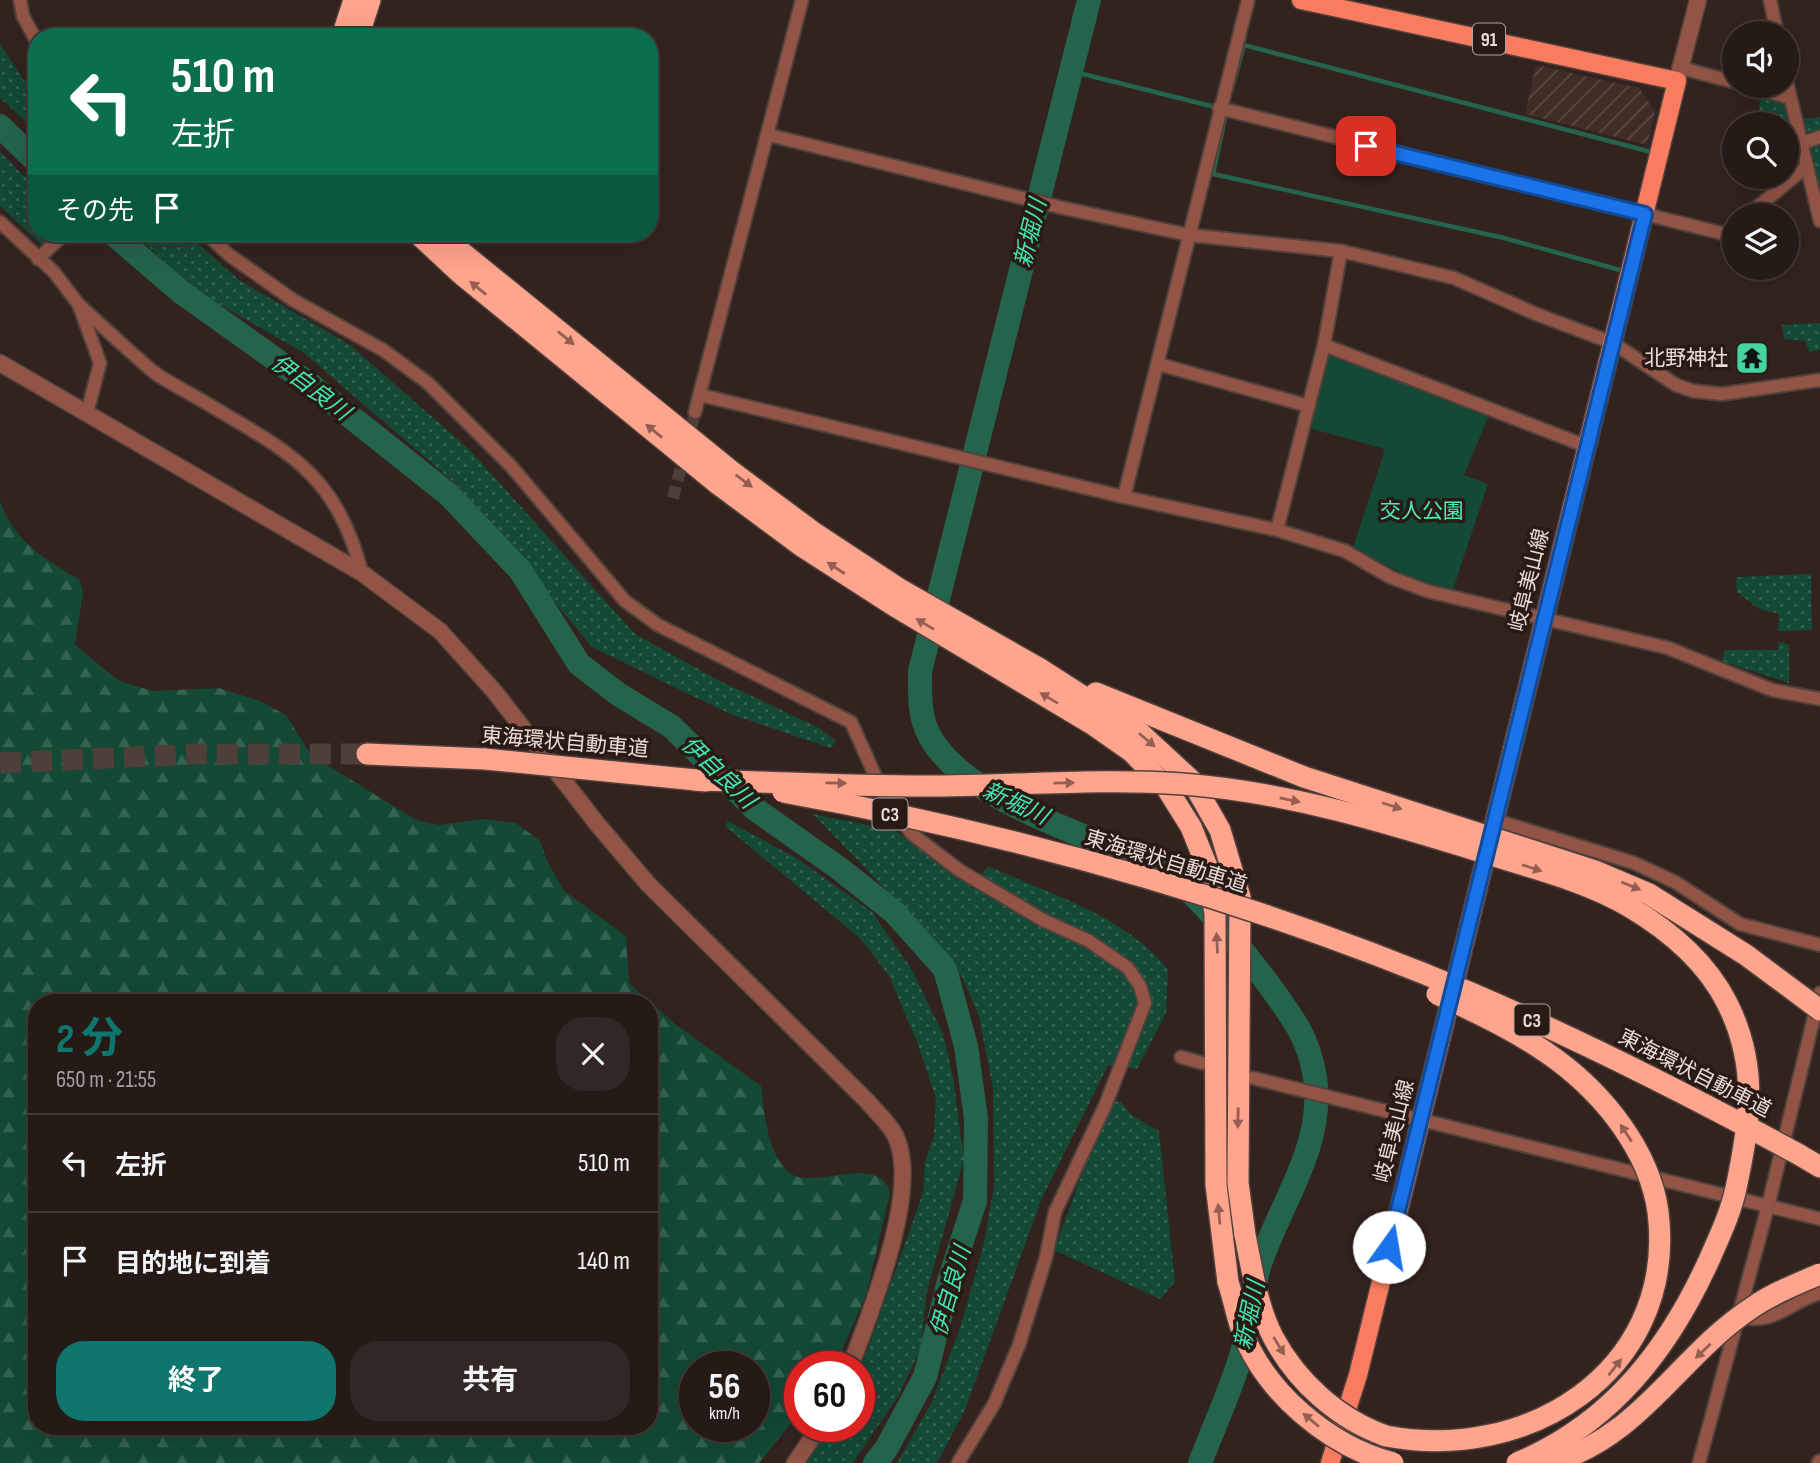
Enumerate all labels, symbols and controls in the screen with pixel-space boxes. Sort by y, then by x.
map controls [1722,21,1799,280]
button: sound [1722,21,1799,98]
road number: 91 [1473,23,1505,54]
text: 510 m [171,48,275,107]
icon: left [56,56,147,147]
button: search [1722,112,1799,189]
text: 左折 [171,116,235,155]
pin [1336,116,1396,176]
icon: arrive [1347,127,1385,165]
icon: arrive [148,189,186,227]
water label: 新堀川 [1009,193,1054,270]
text: その先 [56,196,134,227]
button: layers [1722,203,1799,280]
one-way arrow [469,280,487,295]
one-way arrow [558,330,575,345]
temple icon: 北野神社 [1733,339,1771,377]
place label: 北野神社 [1644,346,1728,371]
water label: 伊自良川 [265,349,358,428]
one-way arrow [645,424,663,439]
one-way arrow [734,473,752,488]
park label: 交人公園 [1380,499,1464,524]
street label: 岐阜美山線 [1505,526,1554,634]
one-way arrow [826,562,845,575]
one-way arrow [915,618,934,631]
one-way arrow [1040,692,1059,705]
street label: 東海環状自動車道 [480,723,650,762]
water label: 伊自良川 [675,731,763,817]
one-way arrow [1137,732,1155,747]
water label: 新堀川 [978,777,1055,832]
one-way arrow [1053,777,1075,789]
one-way arrow [826,778,848,789]
one-way arrow [1279,795,1301,806]
road number: C3 [872,799,908,830]
one-way arrow [1382,801,1403,812]
street label: 東海環状自動車道 [1082,825,1250,898]
one-way arrow [1522,864,1543,874]
one-way arrow [1620,881,1641,892]
one-way arrow [1211,931,1222,953]
road number: C3 [1514,1004,1550,1036]
text: 2 分 [56,1014,123,1065]
button: close [556,1017,630,1091]
street label: 東海環状自動車道 [1614,1024,1775,1123]
text: 650 m · 21:55 [56,1066,156,1094]
street label: 岐阜美山線 [1370,1077,1419,1185]
one-way arrow [1232,1107,1244,1129]
one-way arrow [1619,1123,1632,1143]
icon: left [56,1144,94,1182]
text: 510 m [578,1148,630,1179]
text: 左折 [115,1151,167,1182]
one-way arrow [1213,1203,1224,1225]
position arrow [1352,1210,1426,1284]
water label: 伊自良川 [925,1240,978,1339]
icon: arrive [56,1242,94,1280]
text: 140 m [578,1246,630,1277]
text: 目的地に到着 [115,1249,271,1280]
water label: 新堀川 [1229,1276,1271,1352]
one-way arrow [1273,1337,1286,1356]
button: 終了 [56,1341,336,1421]
button: 共有 [350,1341,630,1421]
one-way arrow [1695,1343,1712,1359]
speed limit sign: 60 [784,1351,875,1442]
one-way arrow [1608,1359,1623,1377]
text: 56 [709,1366,740,1409]
text: km/h [709,1403,740,1424]
one-way arrow [1303,1413,1320,1428]

